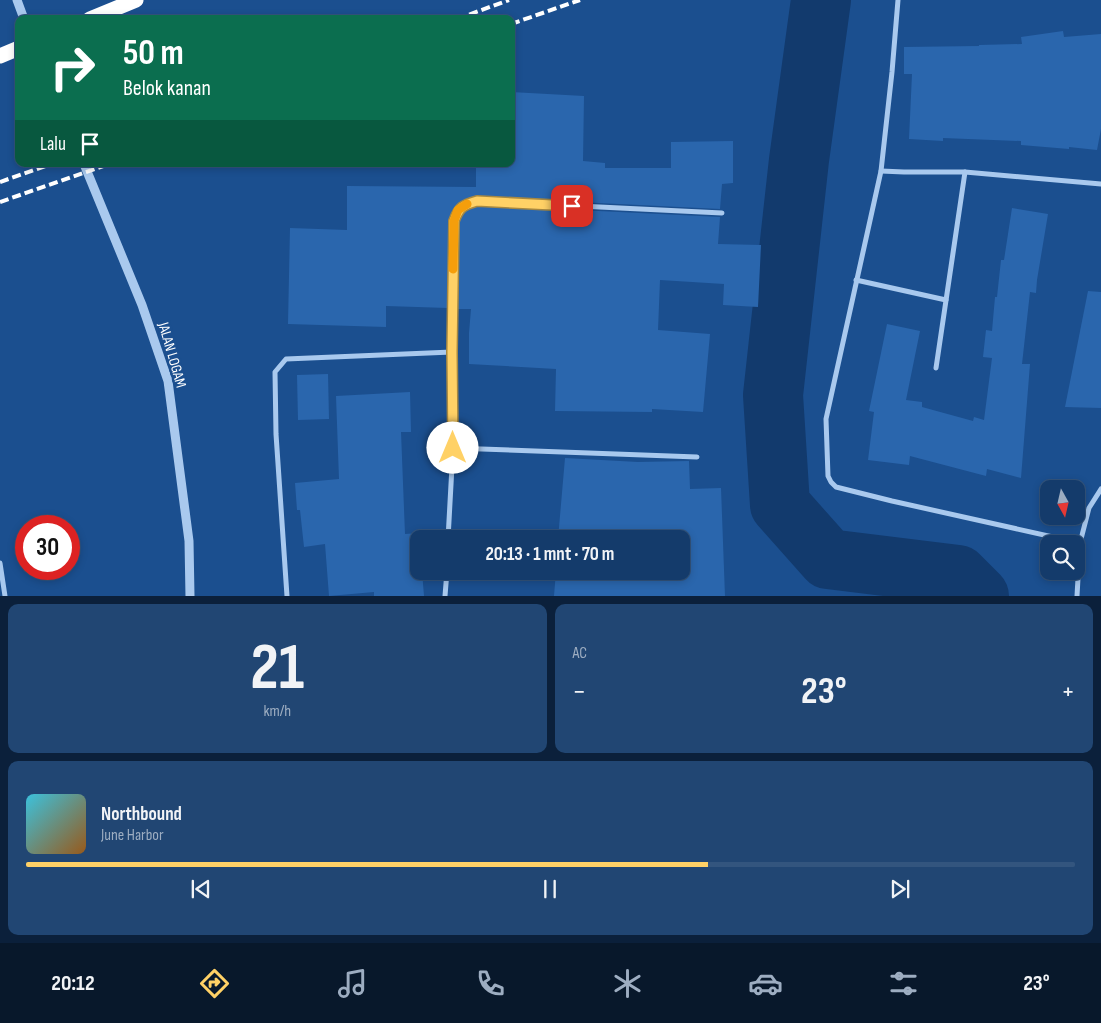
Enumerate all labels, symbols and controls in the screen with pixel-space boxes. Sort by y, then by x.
text: 50 m [123,32,184,75]
icon: right [40,35,105,100]
text: Belok kanan [123,75,211,102]
icon: arrive [76,130,104,158]
text: Lalu [40,133,66,156]
pin [551,185,593,227]
icon: arrive [558,192,586,220]
street label: JALAN LOGAM [153,319,190,390]
position arrow [426,421,478,473]
north arrow [1040,480,1085,525]
map controls [1040,480,1085,580]
speed limit sign: 30 [15,515,80,580]
button: search [1040,535,1085,580]
text: 20:13 · 1 mnt · 70 m [486,543,614,566]
text: 21 [250,630,304,708]
text: AC [573,644,587,663]
text: 23° [801,669,847,714]
text: − [573,675,586,708]
text: + [1061,675,1075,708]
text: km/h [263,702,291,721]
text: Northbound [101,803,182,826]
text: June Harbor [101,826,164,845]
icon: previous [187,875,215,903]
icon: pause [536,875,564,903]
icon: next [886,875,914,903]
icon: directions [197,966,232,1001]
icon: music [335,966,370,1001]
icon: phone [473,966,508,1001]
icon: climate [610,966,645,1001]
icon: car [748,966,783,1001]
icon: filters [886,966,921,1001]
text: 20:12 [51,970,95,997]
text: 23° [1023,970,1050,997]

